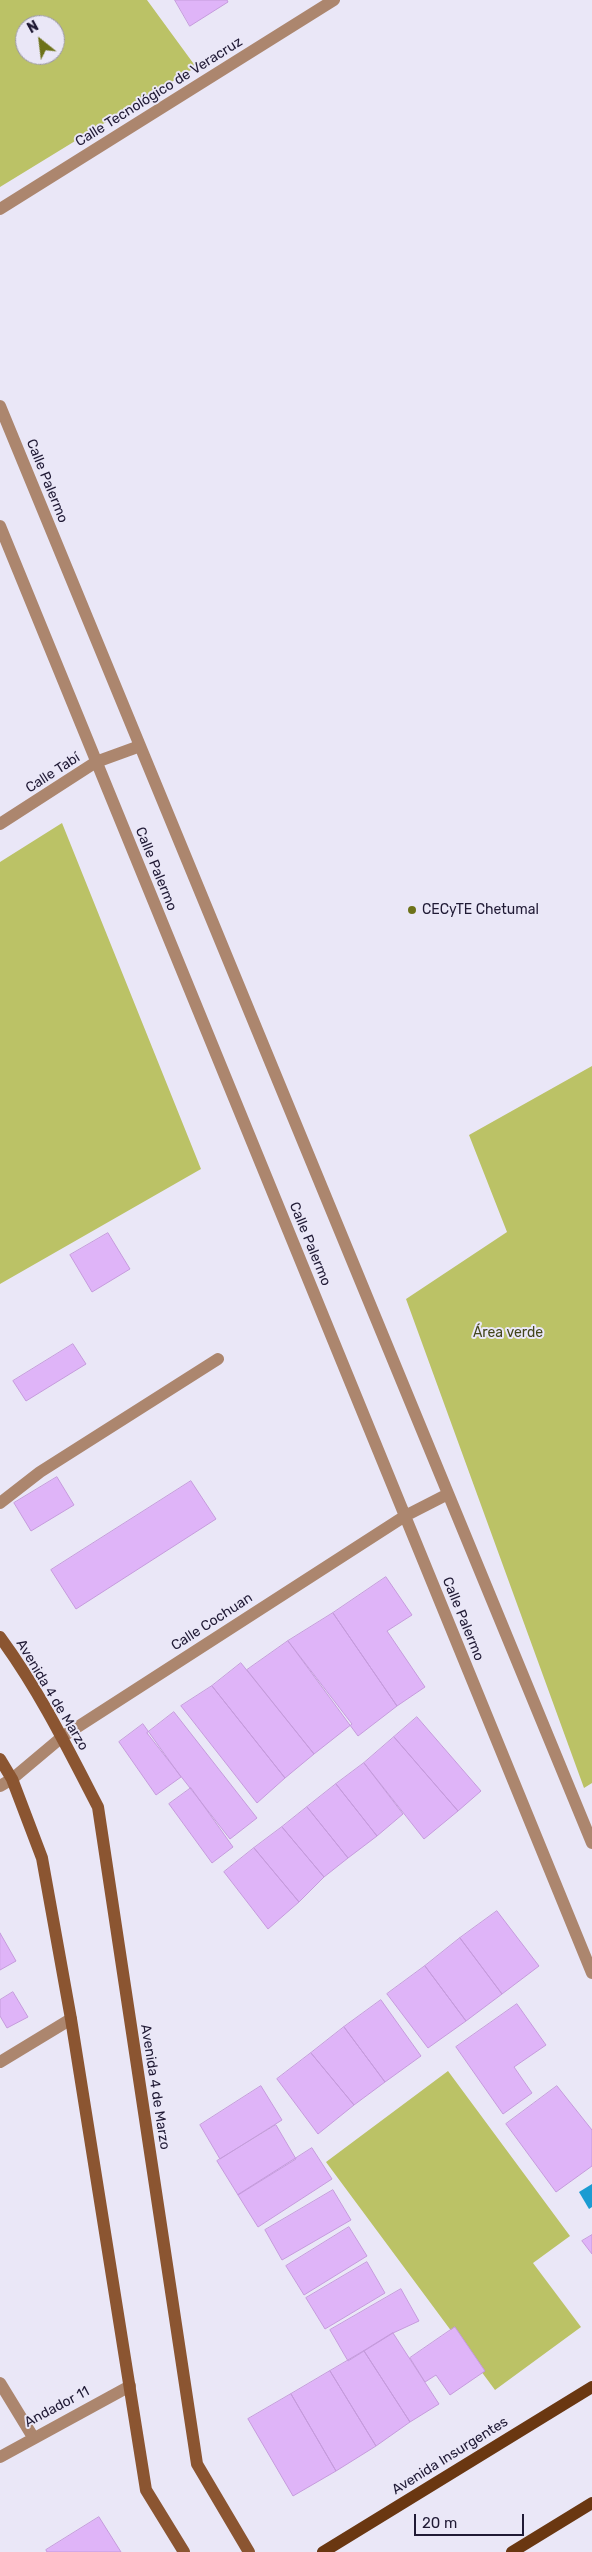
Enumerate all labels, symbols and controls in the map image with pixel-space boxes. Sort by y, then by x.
north arrow [15,15,65,65]
text: N [24,17,41,37]
street label: Calle Tecnológico de Veracruz [72,34,246,150]
street label: Calle Palermo [23,437,71,525]
street label: Calle Tabí [23,749,83,797]
street label: Calle Palermo [132,825,180,913]
place label: CECyTE Chetumal [422,902,539,918]
marker: CECyTE Chetumal [406,904,418,916]
street label: Calle Palermo [286,1200,334,1288]
park label: Área verde [473,1325,543,1341]
street label: Calle Palermo [439,1575,487,1663]
street label: Calle Cochuan [168,1590,256,1654]
street label: Avenida 4 de Marzo [12,1636,92,1754]
street label: Avenida 4 de Marzo [137,2023,173,2151]
street label: Andador 11 [22,2383,92,2431]
street label: Avenida Insurgentes [389,2413,511,2499]
scale bar [417,2504,527,2536]
text: 20 m [422,2514,457,2532]

